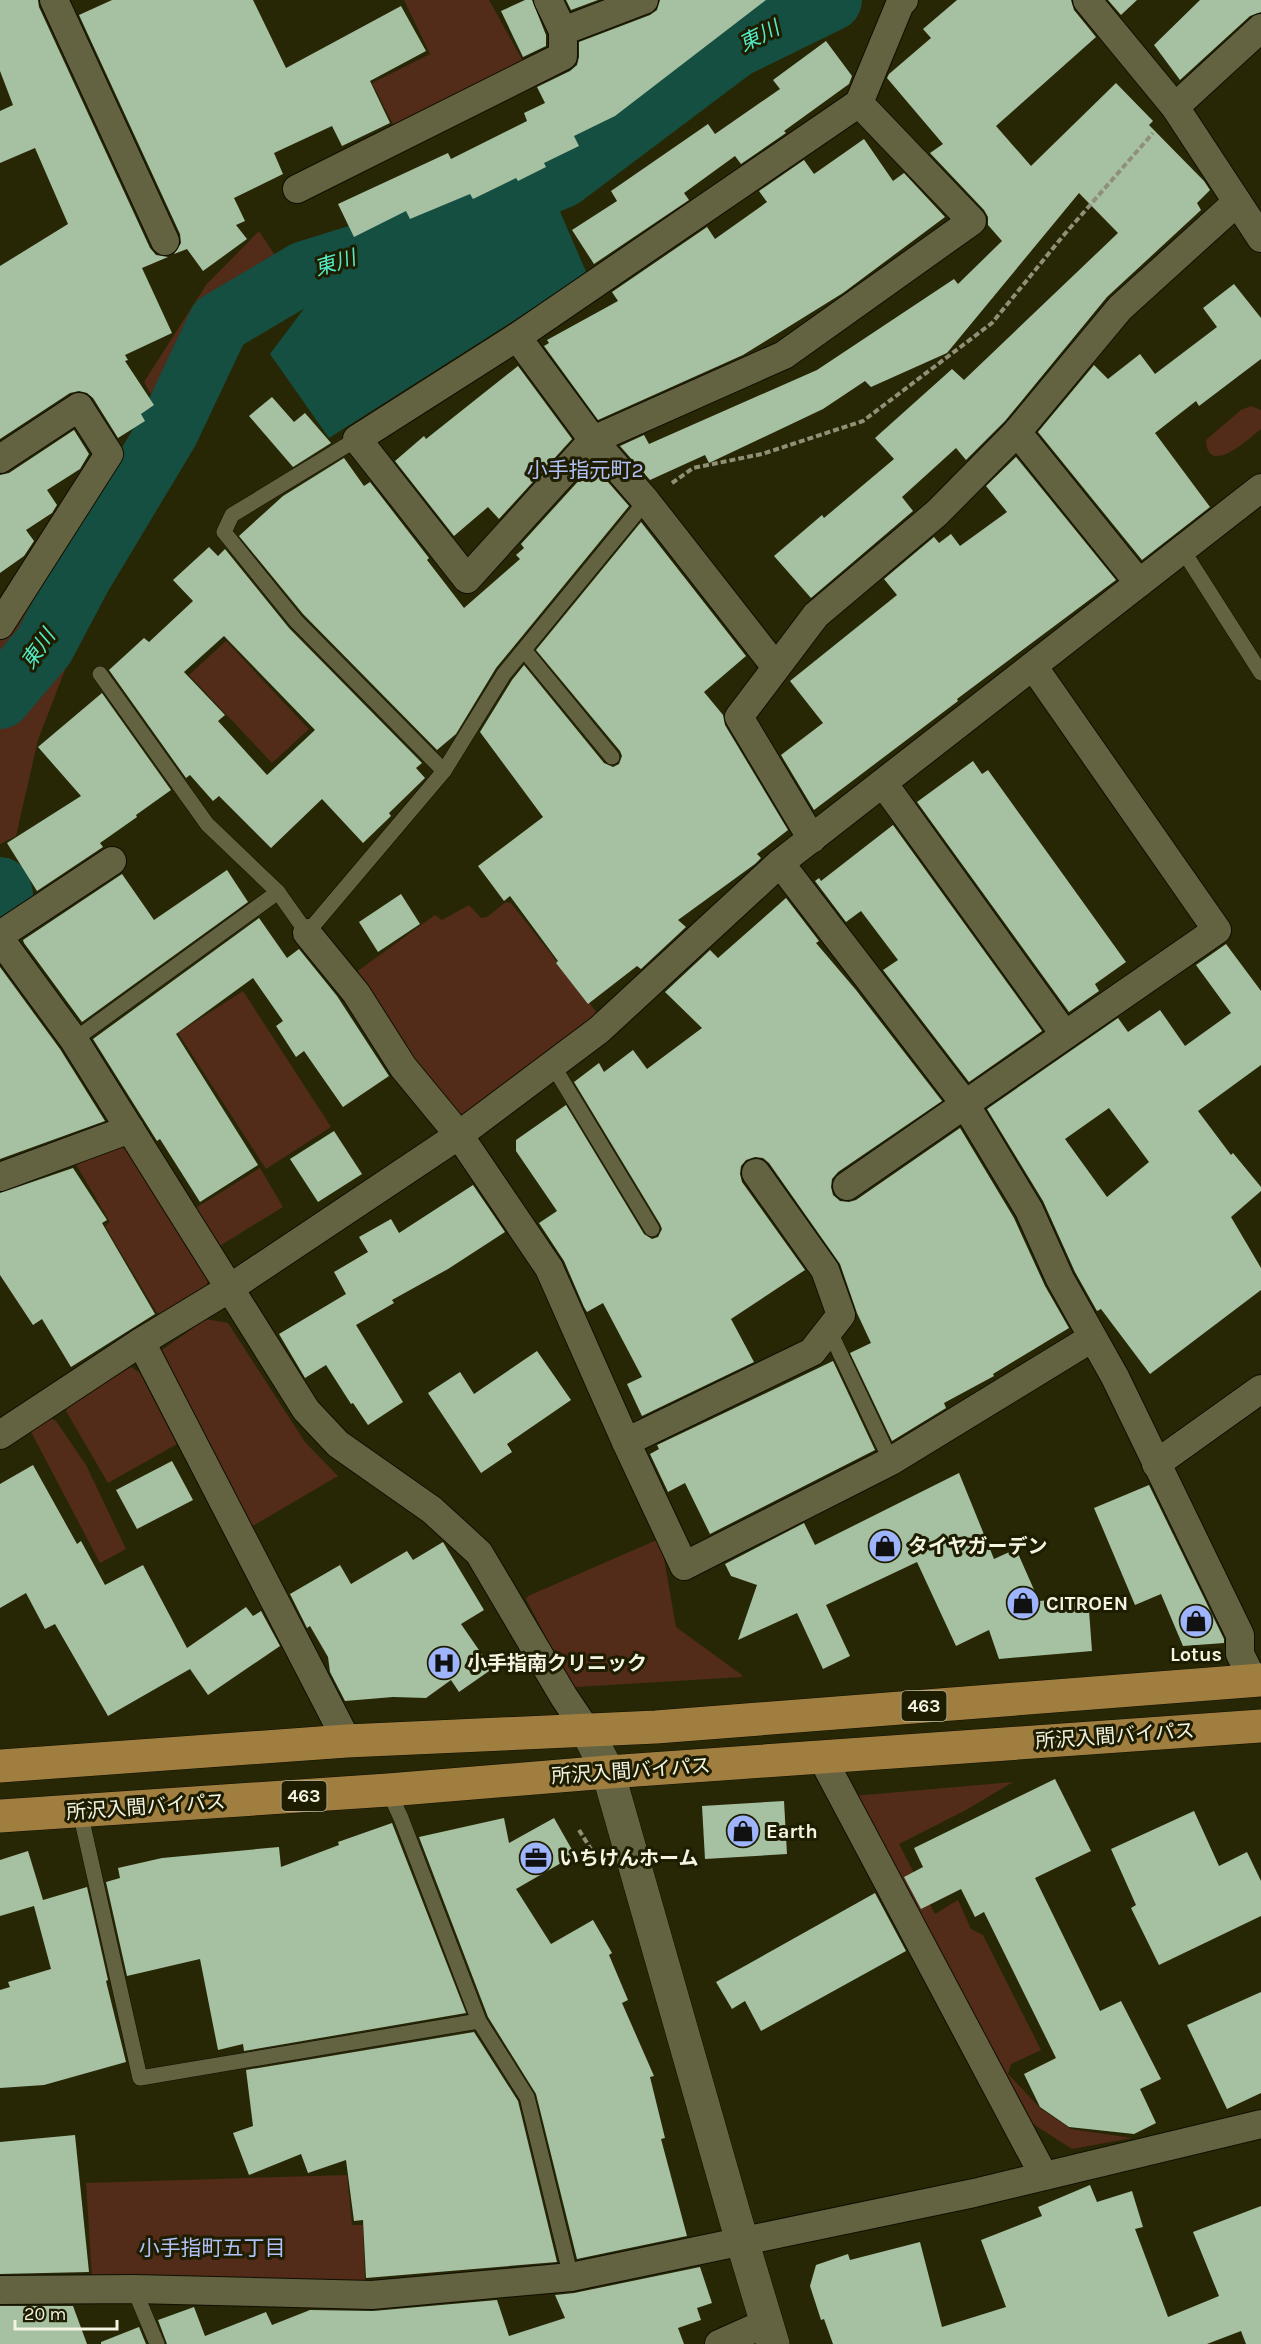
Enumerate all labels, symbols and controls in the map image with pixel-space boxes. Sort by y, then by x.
water label: 東川 [735,15,785,56]
water label: 東川 [311,245,361,281]
district label: 小手指元町2 [526,458,644,482]
water label: 東川 [16,623,61,673]
shop icon: タイヤガーデン [867,1528,903,1564]
place label: タイヤガーデン [908,1535,1047,1558]
shop icon: CITROEN [1005,1585,1041,1621]
place label: CITROEN [1046,1592,1128,1615]
shop icon: Lotus [1178,1603,1214,1639]
place label: Lotus [1170,1643,1222,1666]
hospital icon: 小手指南クリニック [426,1645,462,1681]
place label: 小手指南クリニック [467,1652,647,1675]
road number: 463 [902,1691,946,1721]
street label: 所沢入間バイパス [1035,1719,1195,1753]
street label: 所沢入間バイパス [551,1754,711,1788]
road number: 463 [282,1781,326,1811]
street label: 所沢入間バイパス [66,1790,226,1824]
shop icon: Earth [725,1813,761,1849]
place label: Earth [766,1820,818,1843]
office icon: いちけんホーム [518,1840,554,1876]
place label: いちけんホーム [559,1847,698,1870]
district label: 小手指町五丁目 [139,2236,286,2260]
scale bar [15,2293,117,2331]
text: 20 m [24,2303,66,2325]

